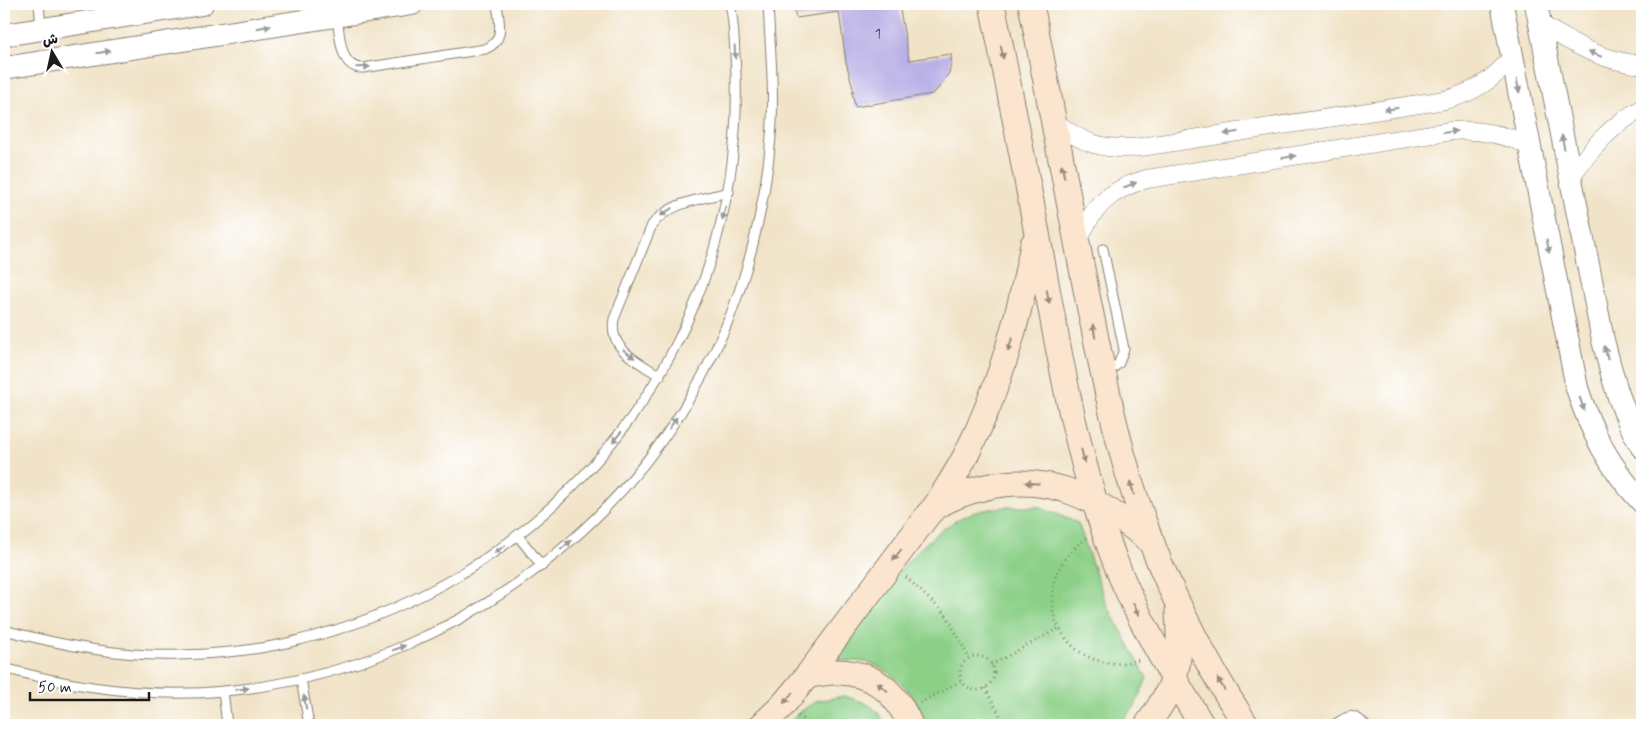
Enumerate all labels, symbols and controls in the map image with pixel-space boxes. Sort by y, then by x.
one-way arrow [257,23,273,31]
house number: 1 [875,25,881,43]
north arrow [28,28,78,78]
text: ش [41,30,59,50]
one-way arrow [732,44,740,60]
one-way arrow [998,44,1006,60]
one-way arrow [96,48,112,56]
one-way arrow [1588,49,1602,57]
one-way arrow [355,63,371,71]
one-way arrow [1514,78,1522,94]
one-way arrow [1383,105,1399,113]
one-way arrow [1442,128,1458,136]
one-way arrow [1222,130,1238,138]
one-way arrow [1559,135,1567,150]
one-way arrow [1282,152,1298,160]
one-way arrow [1059,163,1067,179]
one-way arrow [1123,181,1138,189]
one-way arrow [720,206,728,221]
one-way arrow [660,207,673,217]
one-way arrow [1545,238,1553,254]
one-way arrow [1044,290,1052,306]
one-way arrow [1090,322,1098,338]
one-way arrow [1005,337,1013,352]
one-way arrow [1602,345,1610,360]
one-way arrow [622,349,636,359]
one-way arrow [1579,397,1586,412]
one-way arrow [668,417,678,430]
one-way arrow [612,430,623,443]
one-way arrow [1079,448,1087,463]
one-way arrow [1024,479,1040,487]
one-way arrow [1128,481,1136,496]
one-way arrow [560,539,572,551]
one-way arrow [493,544,507,554]
one-way arrow [892,548,902,562]
one-way arrow [1132,602,1140,616]
one-way arrow [392,644,407,652]
scale bar [30,669,149,701]
one-way arrow [1217,676,1225,691]
text: 50 m [38,678,72,698]
one-way arrow [875,682,889,692]
one-way arrow [235,685,251,693]
one-way arrow [783,692,794,705]
one-way arrow [300,694,308,710]

